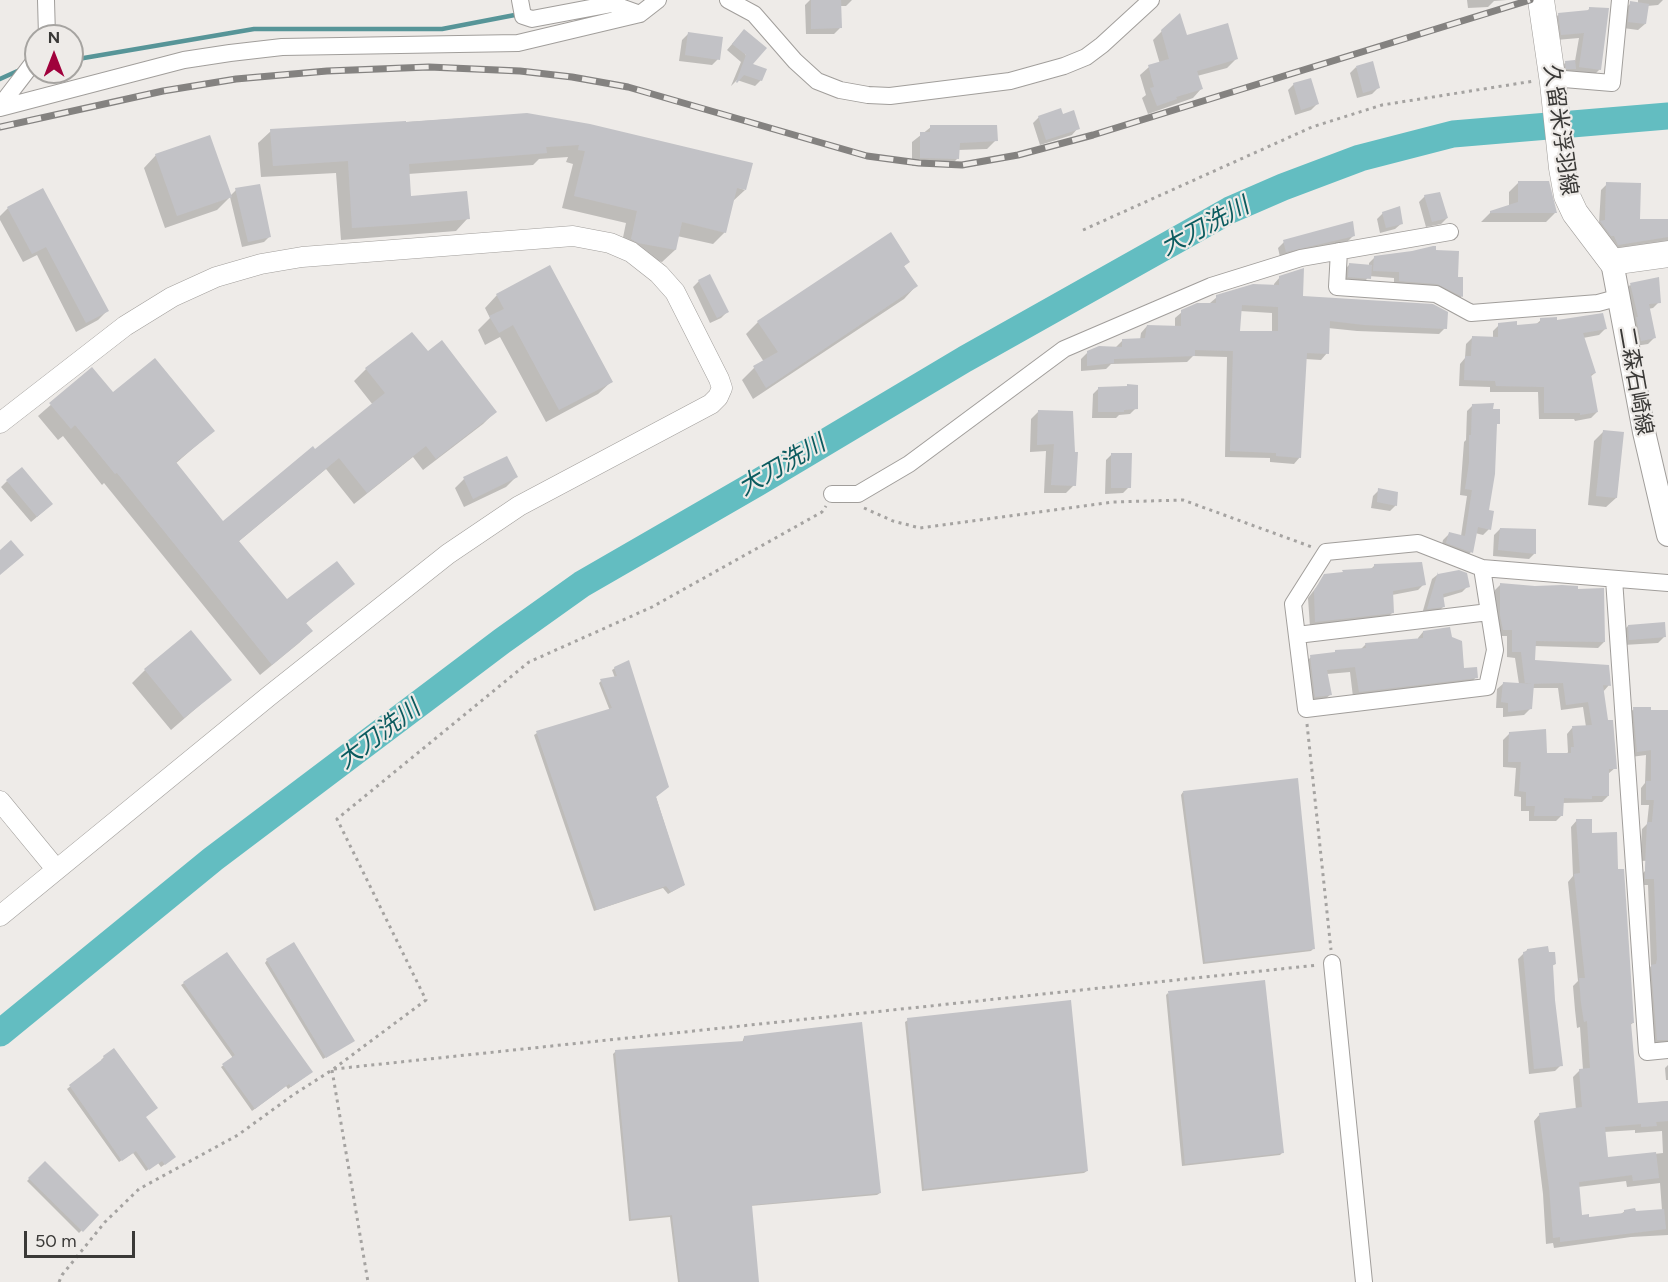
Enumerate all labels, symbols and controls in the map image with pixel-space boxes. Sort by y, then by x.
north arrow [24,24,84,84]
text: N [48,28,60,47]
street label: 久留米浮羽線 [1538,63,1582,197]
water label: 大刀洗川 [1156,192,1254,262]
street label: 二森石崎線 [1612,325,1658,437]
water label: 大刀洗川 [733,430,831,502]
water label: 大刀洗川 [332,695,426,775]
scale bar [27,1219,138,1257]
text: 50 m [35,1230,77,1252]

